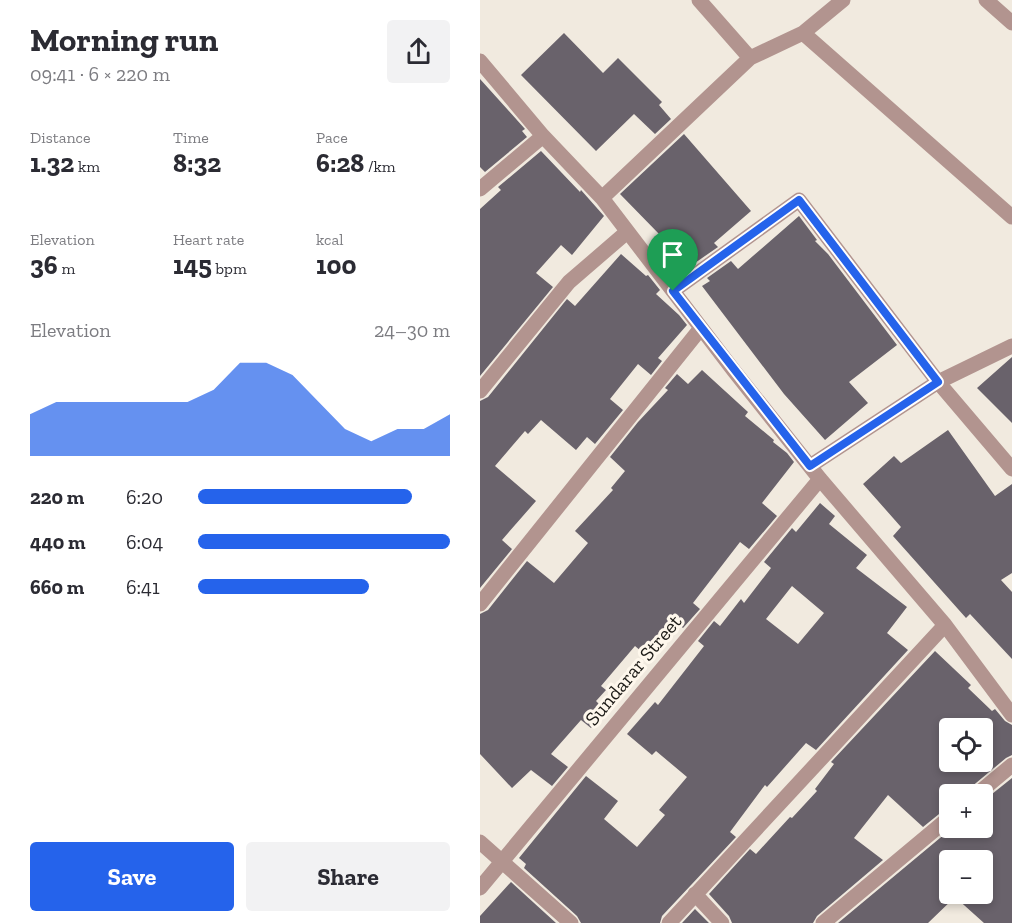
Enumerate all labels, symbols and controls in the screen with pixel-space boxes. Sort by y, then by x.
text: Morning run [30,20,218,59]
button: share [387,20,450,83]
text: 09:41 · 6 × 220 m [30,62,170,86]
text: Distance [30,128,91,147]
text: Time [173,128,209,147]
text: Pace [316,128,348,147]
text: 1.32 [30,147,74,179]
text: 8:32 [173,147,221,179]
text: 6:28 [316,147,364,179]
text: km [74,157,100,176]
text: /km [364,157,396,176]
pin [647,229,698,291]
text: Elevation [30,230,95,249]
text: Heart rate [173,230,244,249]
text: kcal [316,230,343,249]
icon: arrive [656,238,689,271]
text: 36 [30,249,58,281]
text: 145 [173,249,212,281]
text: 100 [316,249,356,281]
text: m [58,259,75,278]
text: bpm [212,259,247,278]
text: Elevation [30,318,111,342]
text: 24–30 m [374,318,450,342]
text: 220 m [30,485,84,509]
text: 6:20 [126,485,163,509]
text: 440 m [30,530,86,554]
text: 6:04 [126,530,163,554]
text: 660 m [30,575,84,599]
text: 6:41 [126,575,160,599]
street label: Sundarar Street [580,609,687,730]
map controls [939,718,993,904]
button: locate [939,718,993,772]
button: + [939,784,993,838]
button: Save [30,842,234,911]
button: Share [246,842,450,911]
button: − [939,850,993,904]

